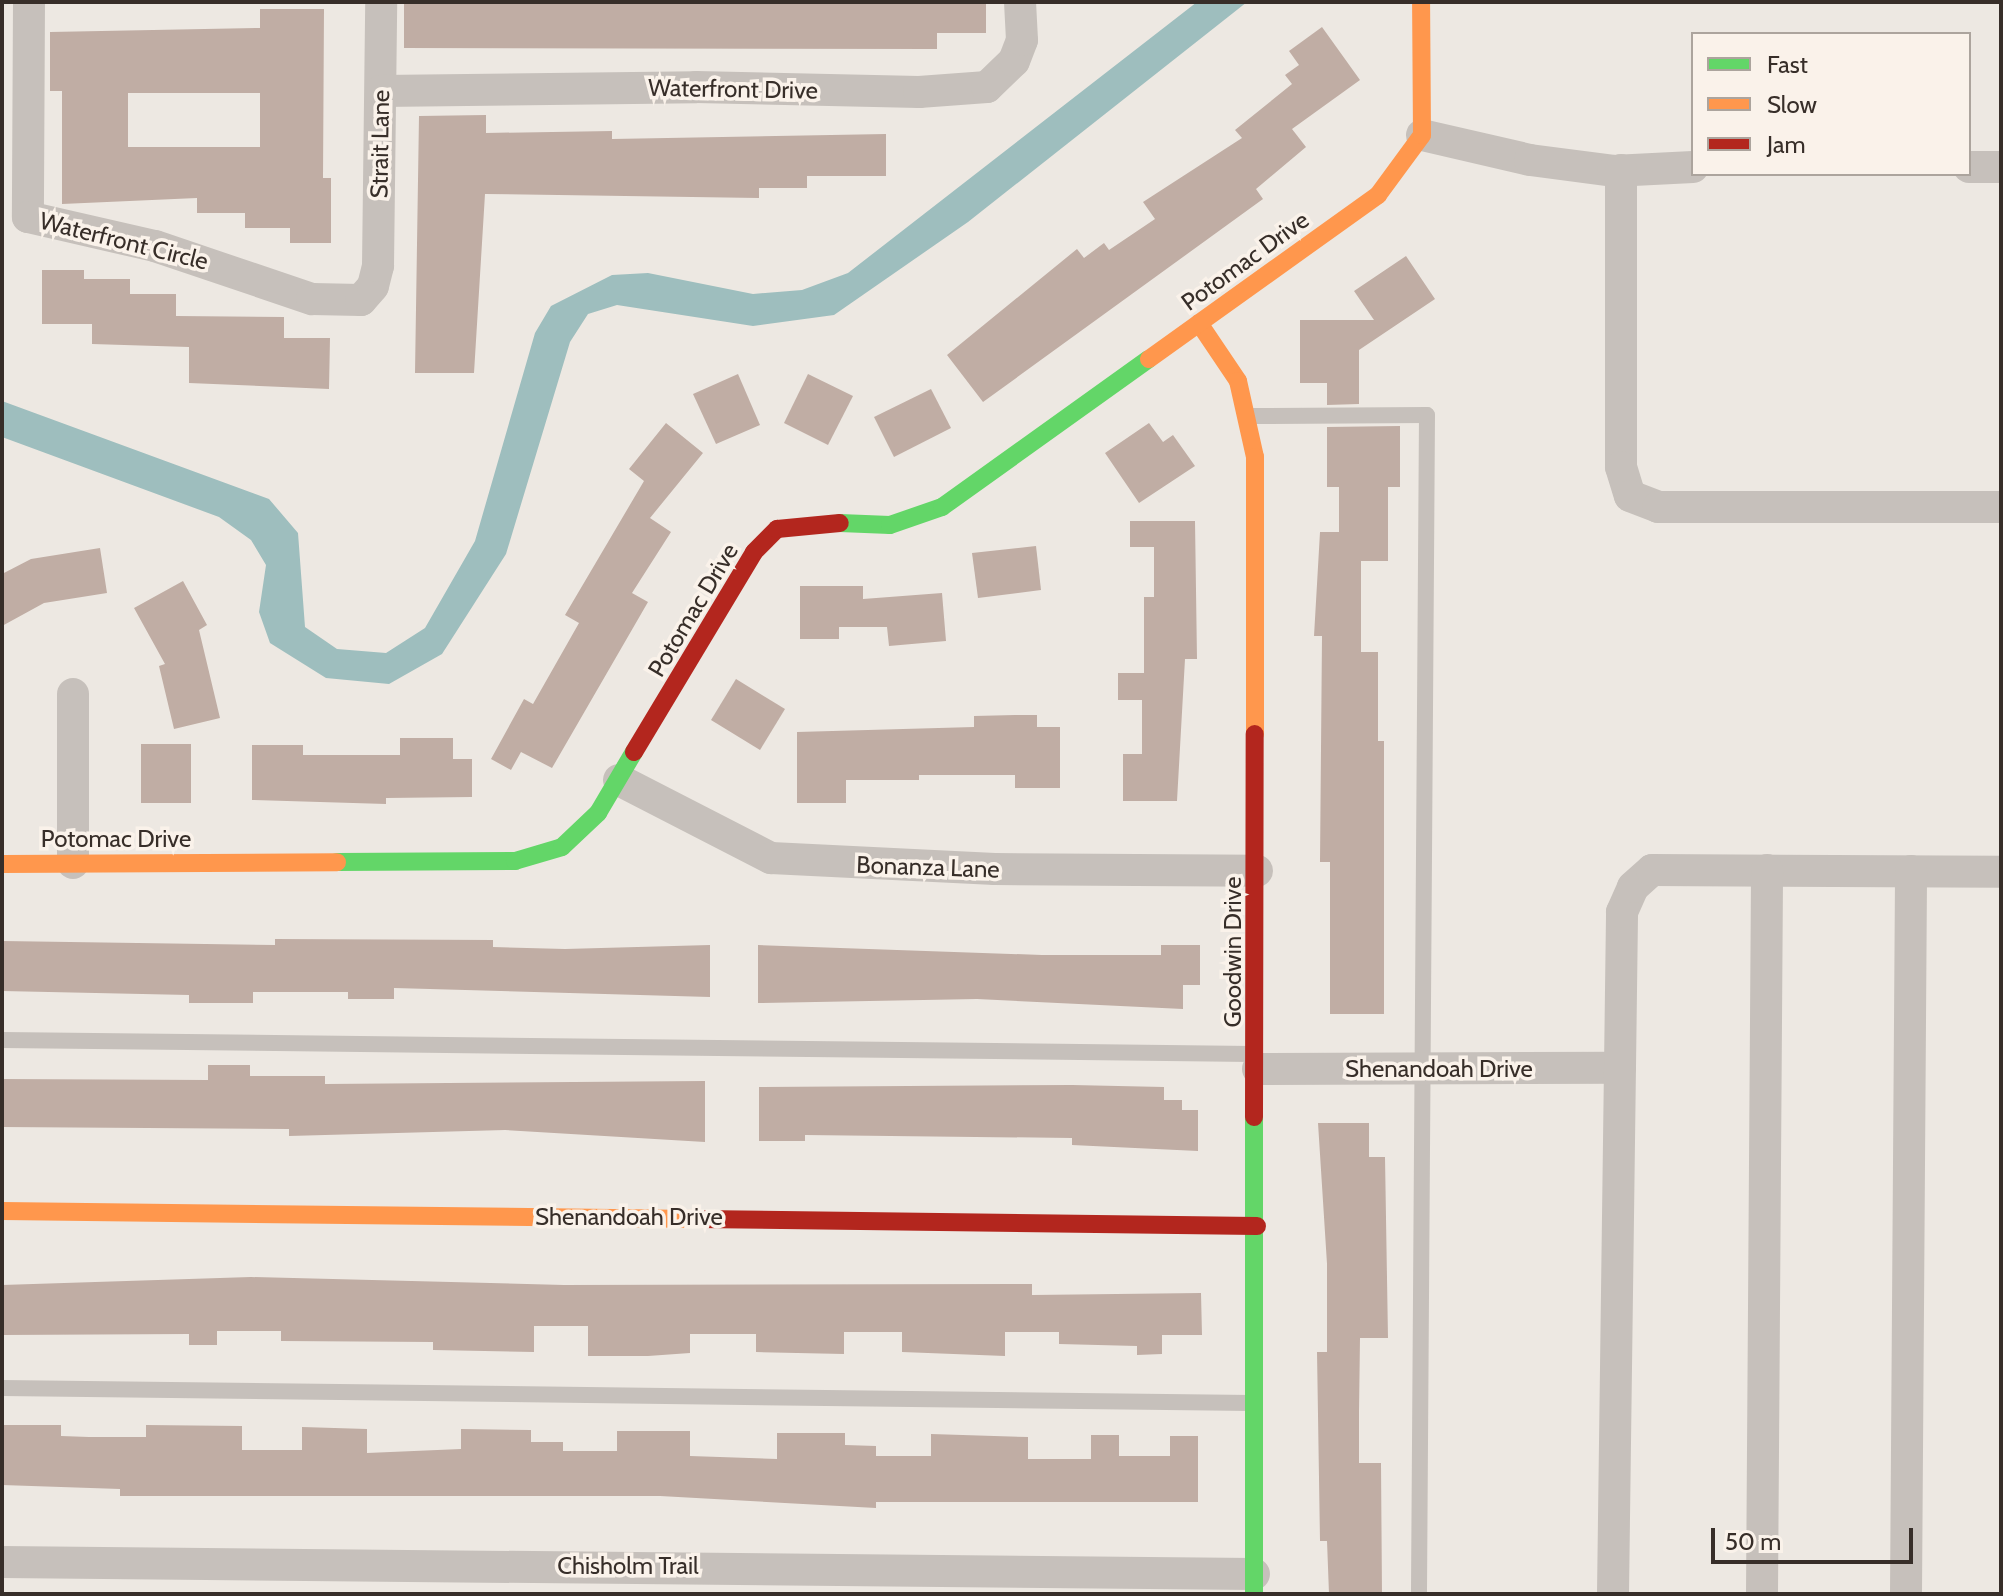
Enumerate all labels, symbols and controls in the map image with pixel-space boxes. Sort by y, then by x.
legend [1691,32,1971,176]
text: Fast [1767,50,1808,79]
street label: Waterfront Drive [648,73,818,105]
street label: Strait Lane [365,90,395,198]
text: Slow [1767,90,1817,119]
text: Jam [1767,130,1805,159]
street label: Potomac Drive [1176,205,1314,317]
street label: Waterfront Circle [37,206,211,276]
street label: Potomac Drive [642,538,744,682]
street label: Potomac Drive [41,825,191,853]
street label: Bonanza Lane [856,850,1000,884]
street label: Goodwin Drive [1219,877,1247,1027]
street label: Shenandoah Drive [1345,1055,1533,1083]
street label: Shenandoah Drive [535,1203,723,1231]
scale bar [1715,1512,1917,1562]
text: 50 m [1725,1527,1781,1556]
street label: Chisholm Trail [557,1552,699,1580]

